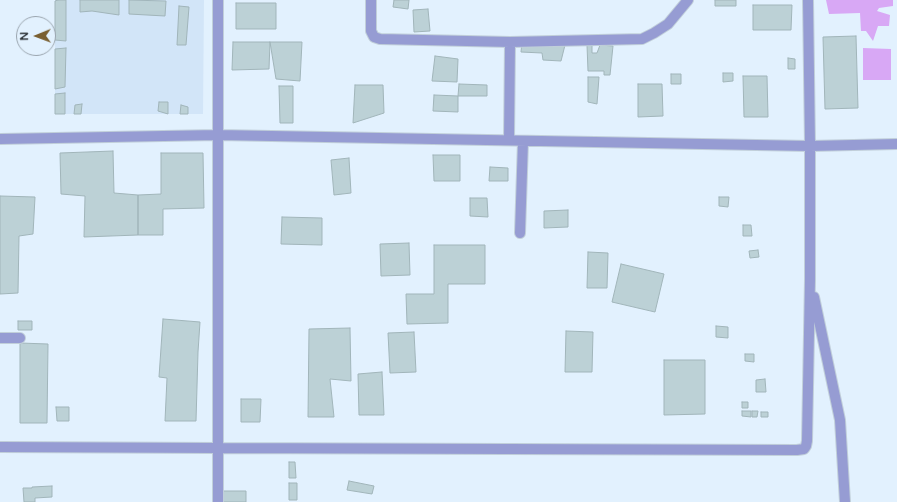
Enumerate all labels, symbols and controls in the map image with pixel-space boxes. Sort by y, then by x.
north arrow [16,16,56,56]
text: N [18,32,31,41]

